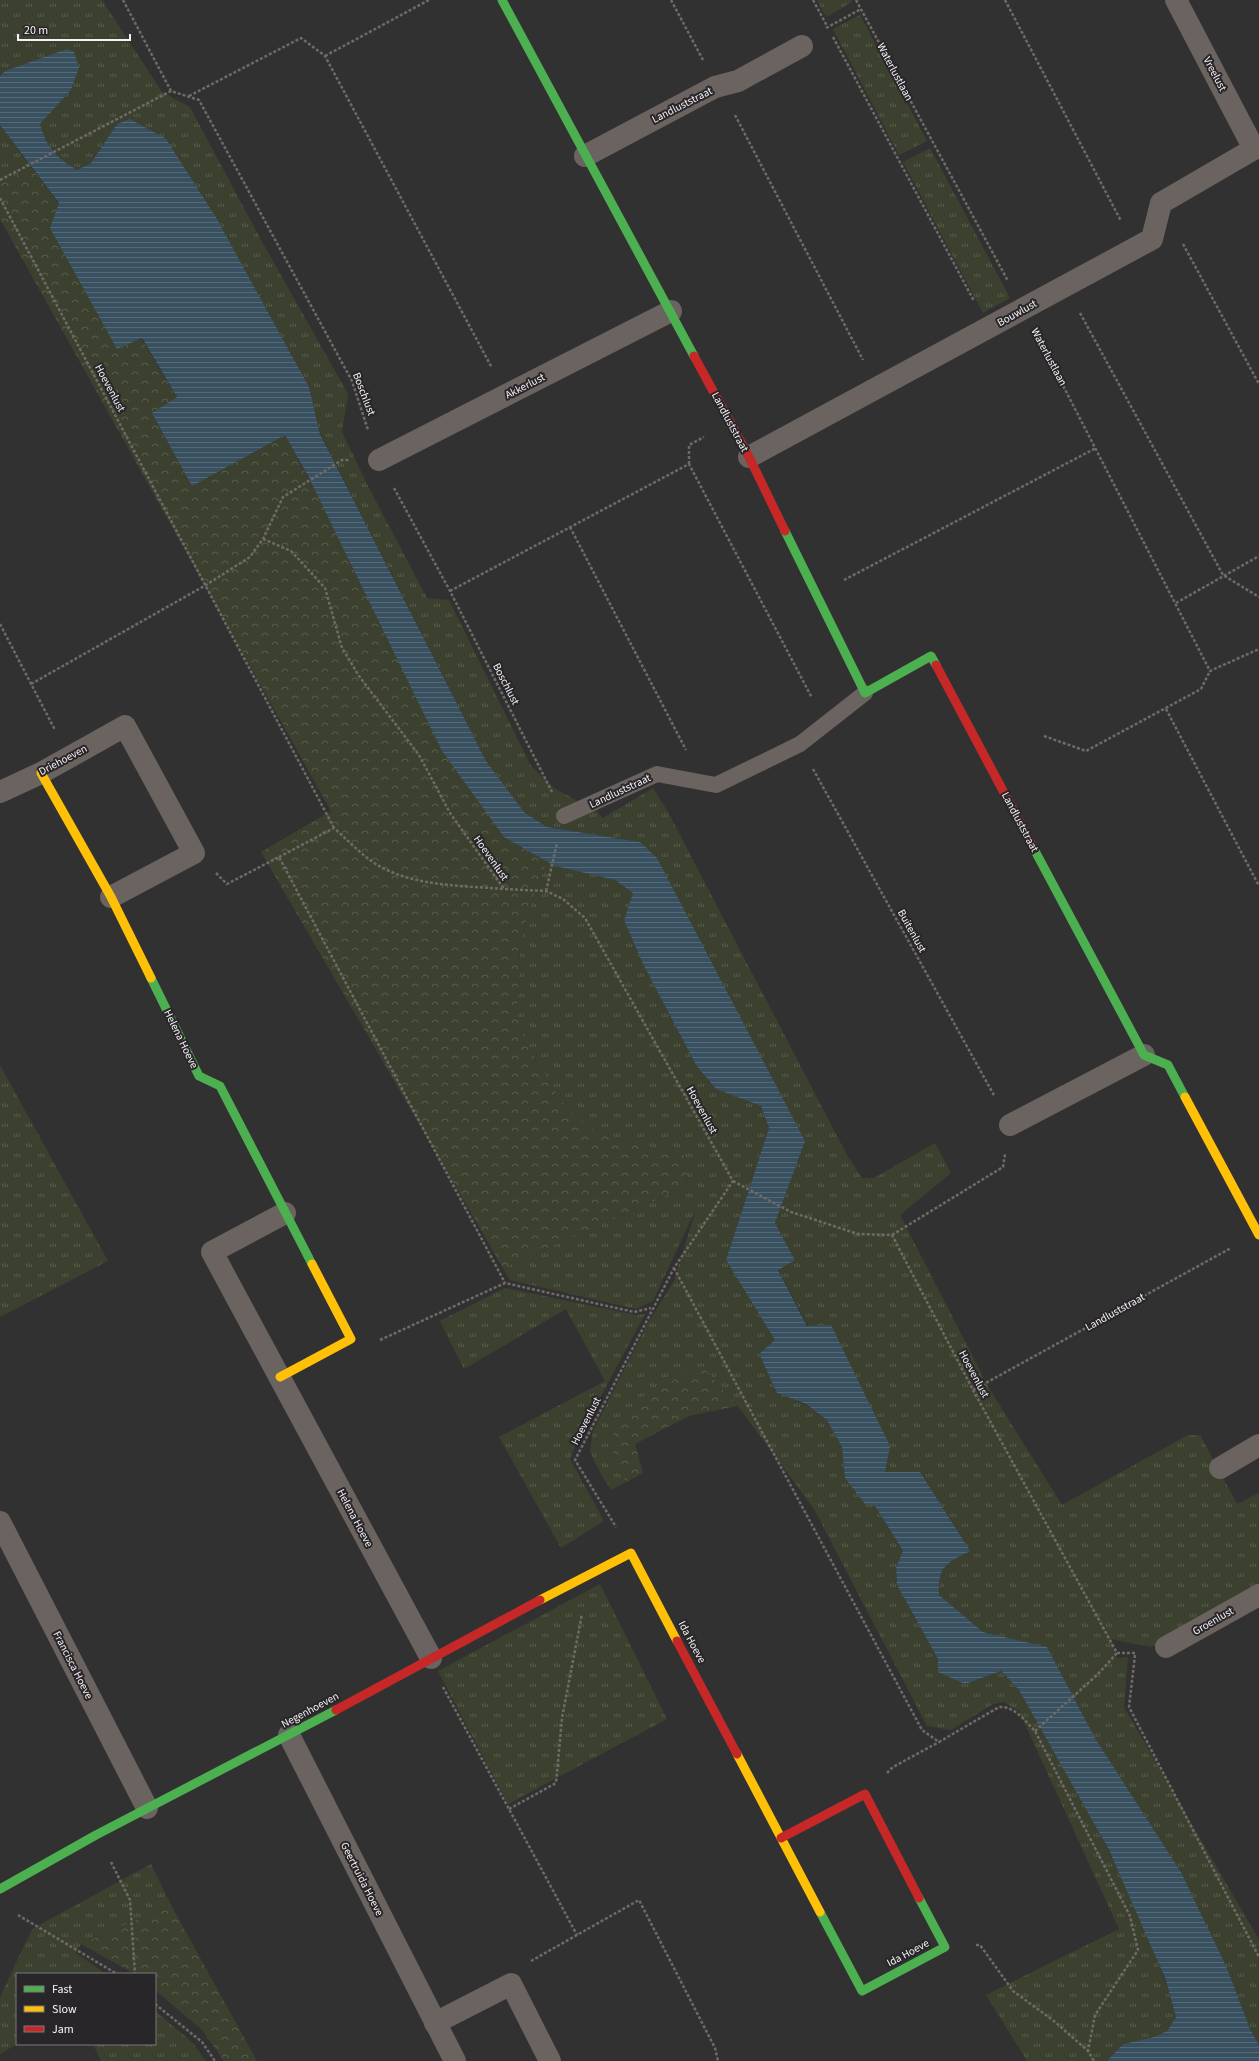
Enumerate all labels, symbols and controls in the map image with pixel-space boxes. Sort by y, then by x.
scale bar [18,16,130,42]
text: 20 m [24,22,48,39]
street label: Waterlustlaan [873,40,917,104]
street label: Vreelust [1200,54,1230,94]
street label: Landluststraat [649,83,715,127]
street label: Bouwlust [994,296,1040,330]
street label: Waterlustlaan [1027,325,1071,389]
street label: Hoevenlust [91,361,129,415]
street label: Akkerlust [503,369,548,402]
street label: Boschlust [349,370,379,418]
street label: Landluststraat [708,389,752,455]
street label: Boschlust [489,661,523,708]
street label: Driehoeven [36,741,90,779]
street label: Landluststraat [587,770,653,812]
street label: Landluststraat [998,789,1042,855]
street label: Hoevenlust [470,832,512,884]
street label: Buitenlust [894,907,930,955]
street label: Helena Hoeve [160,1007,202,1071]
street label: Hoevenlust [683,1084,721,1137]
street label: Landluststraat [1082,1289,1148,1335]
street label: Hoevenlust [955,1347,993,1401]
street label: Hoevenlust [567,1394,605,1448]
street label: Helena Hoeve [333,1486,377,1550]
street label: Groenlust [1190,1603,1236,1639]
street label: Ida Hoeve [675,1618,710,1666]
street label: Francisca Hoeve [49,1628,97,1702]
street label: Negenhoeven [279,1689,341,1731]
street label: Geertruida Hoeve [337,1840,387,1919]
street label: Ida Hoeve [884,1935,932,1970]
legend [16,1973,156,2045]
text: Fast [52,1981,72,1998]
text: Slow [52,2001,77,2018]
text: Jam [52,2021,74,2038]

